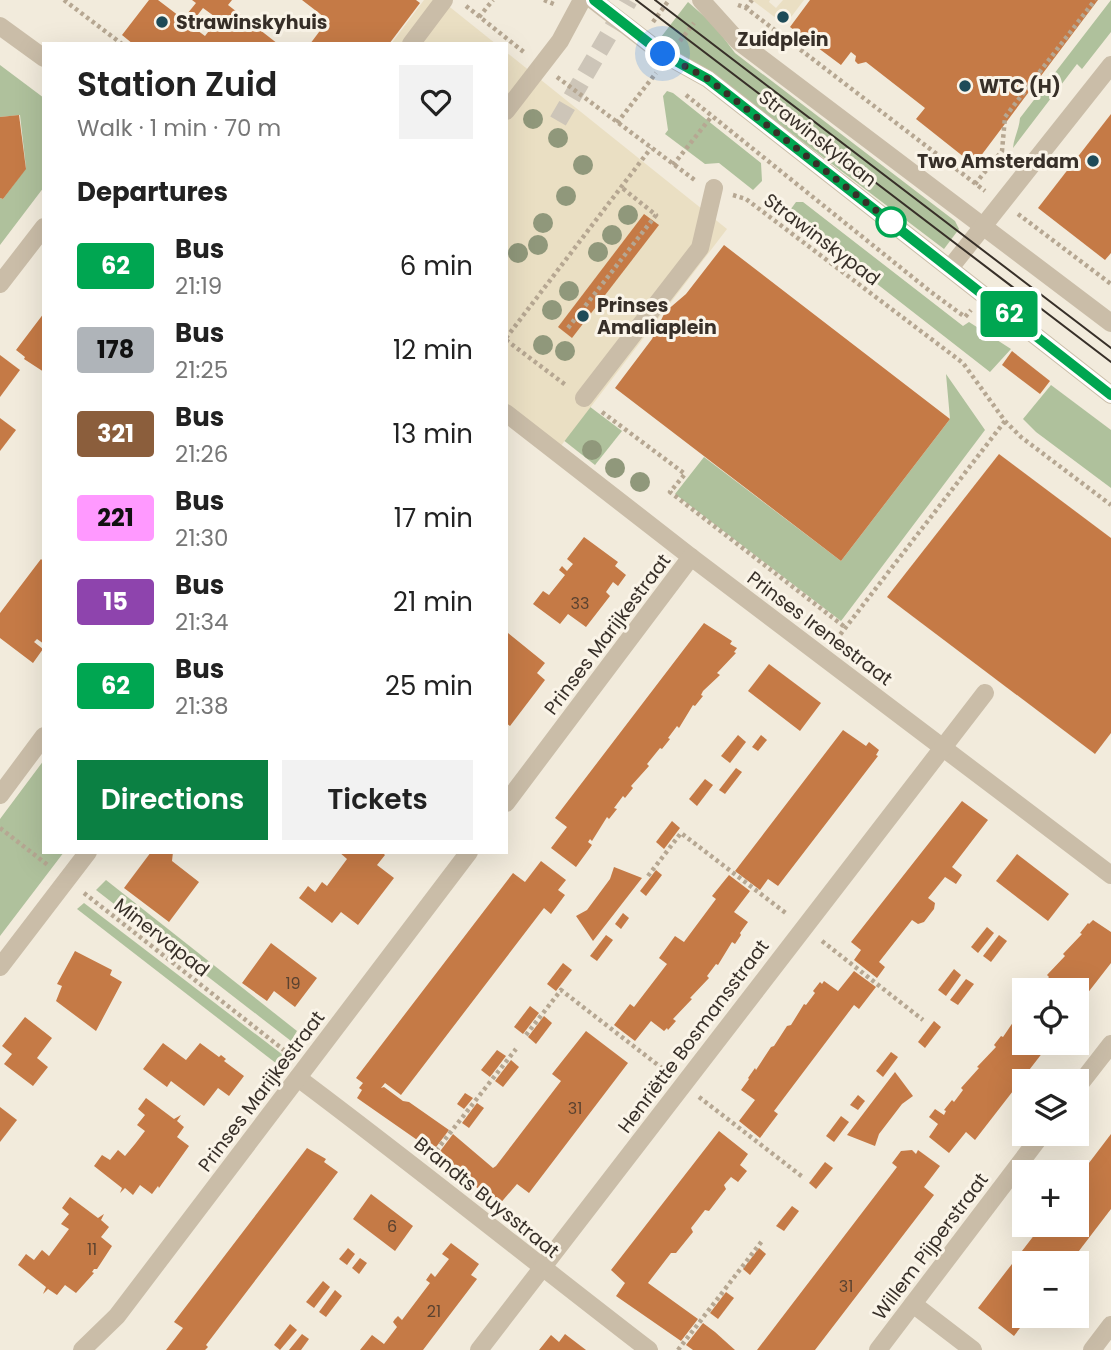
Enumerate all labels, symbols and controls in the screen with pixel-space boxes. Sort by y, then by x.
place label: Strawinskyhuis [176,9,327,36]
marker: Zuidplein [775,9,791,25]
marker: Strawinskyhuis [154,14,170,30]
place label: Zuidplein [737,26,829,53]
your location [645,36,680,71]
text: Station Zuid [77,61,277,108]
button: heart [399,65,473,139]
place label: WTC (H) [979,73,1061,100]
marker: WTC (H) [957,78,973,94]
street label: Strawinskylaan [753,84,882,193]
text: Walk · 1 min · 70 m [77,112,281,144]
place label: Two Amsterdam [917,148,1079,175]
marker: Two Amsterdam [1085,153,1101,169]
text: Departures [77,174,228,210]
street label: Strawinskypad [758,187,885,292]
unlabelled marker [876,207,906,237]
text: Bus [175,231,224,267]
text: 6 min [400,248,473,284]
text: 62 [101,249,130,282]
text: 21:19 [175,270,222,302]
line badge: 62 [978,291,1040,337]
place label: Prinses Amaliaplein [597,292,717,341]
text: 62 [995,297,1024,330]
marker: Prinses Amaliaplein [575,308,591,324]
text: Bus [175,315,224,351]
text: 12 min [393,332,473,368]
text: 178 [97,333,134,366]
text: 21:25 [175,354,228,386]
text: Bus [175,399,224,435]
text: 13 min [393,416,473,452]
text: 321 [97,417,134,450]
text: 21:26 [175,438,228,470]
text: Bus [175,483,224,519]
text: 17 min [394,500,473,536]
text: 221 [97,501,134,534]
text: 21:30 [175,522,228,554]
street label: Prinses Marijkestraat [538,548,677,720]
street label: Prinses Irenestraat [741,565,898,692]
text: Bus [175,567,224,603]
text: 21 min [393,584,473,620]
text: 15 [103,585,128,618]
house number: 33 [571,592,589,615]
text: 21:34 [175,606,229,638]
text: Bus [175,651,224,687]
text: 25 min [385,668,473,704]
text: 62 [101,669,130,702]
text: 21:38 [175,690,229,722]
button: Directions [77,760,268,840]
button: Tickets [282,760,473,840]
street label: Minervapad [108,892,215,983]
street label: Henriëtte Bosmansstraat [612,934,775,1139]
house number: 19 [285,972,301,995]
map controls [1012,978,1089,1328]
button: locate [1012,978,1089,1055]
street label: Prinses Marijkestraat [192,1005,331,1177]
button: layers [1012,1069,1089,1146]
house number: 31 [568,1097,582,1120]
street label: Brandts Buysstraat [408,1130,565,1264]
button: + [1012,1160,1089,1237]
street label: Willem Pijperstraat [866,1167,995,1325]
house number: 6 [387,1215,397,1238]
house number: 11 [87,1238,97,1261]
button: − [1012,1251,1089,1328]
house number: 31 [839,1275,853,1298]
house number: 21 [427,1300,441,1323]

